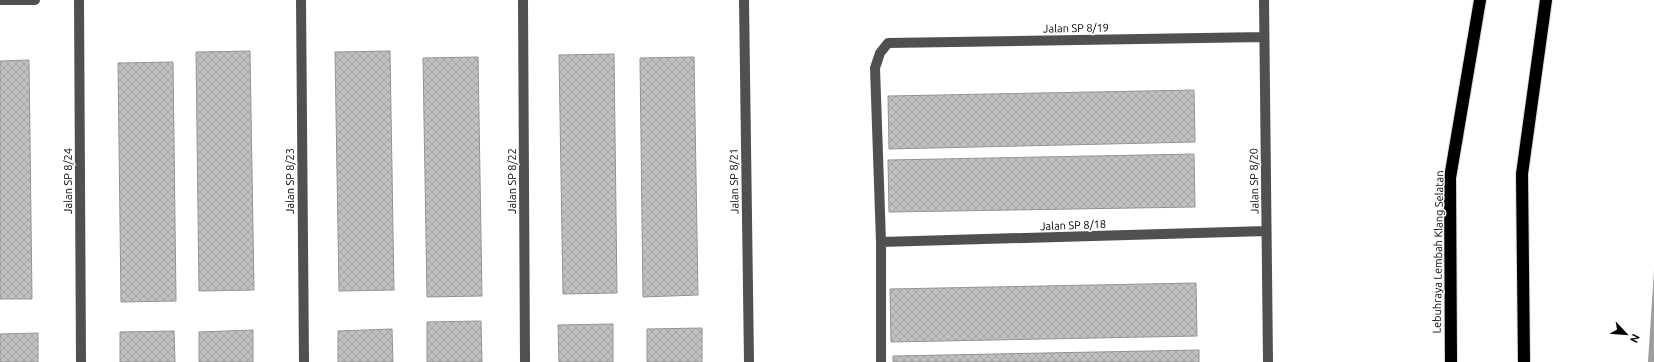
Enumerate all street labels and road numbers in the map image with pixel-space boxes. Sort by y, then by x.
street label: Jalan SP 8/19 [1043,21,1109,35]
street label: Jalan SP 8/24 [62,148,74,214]
street label: Jalan SP 8/23 [284,148,296,214]
street label: Jalan SP 8/22 [506,148,518,214]
street label: Jalan SP 8/21 [727,148,741,214]
street label: Jalan SP 8/20 [1247,148,1261,214]
street label: Lebuhraya Lembah Klang Selatan [1431,170,1445,334]
street label: Jalan SP 8/18 [1040,218,1106,232]

